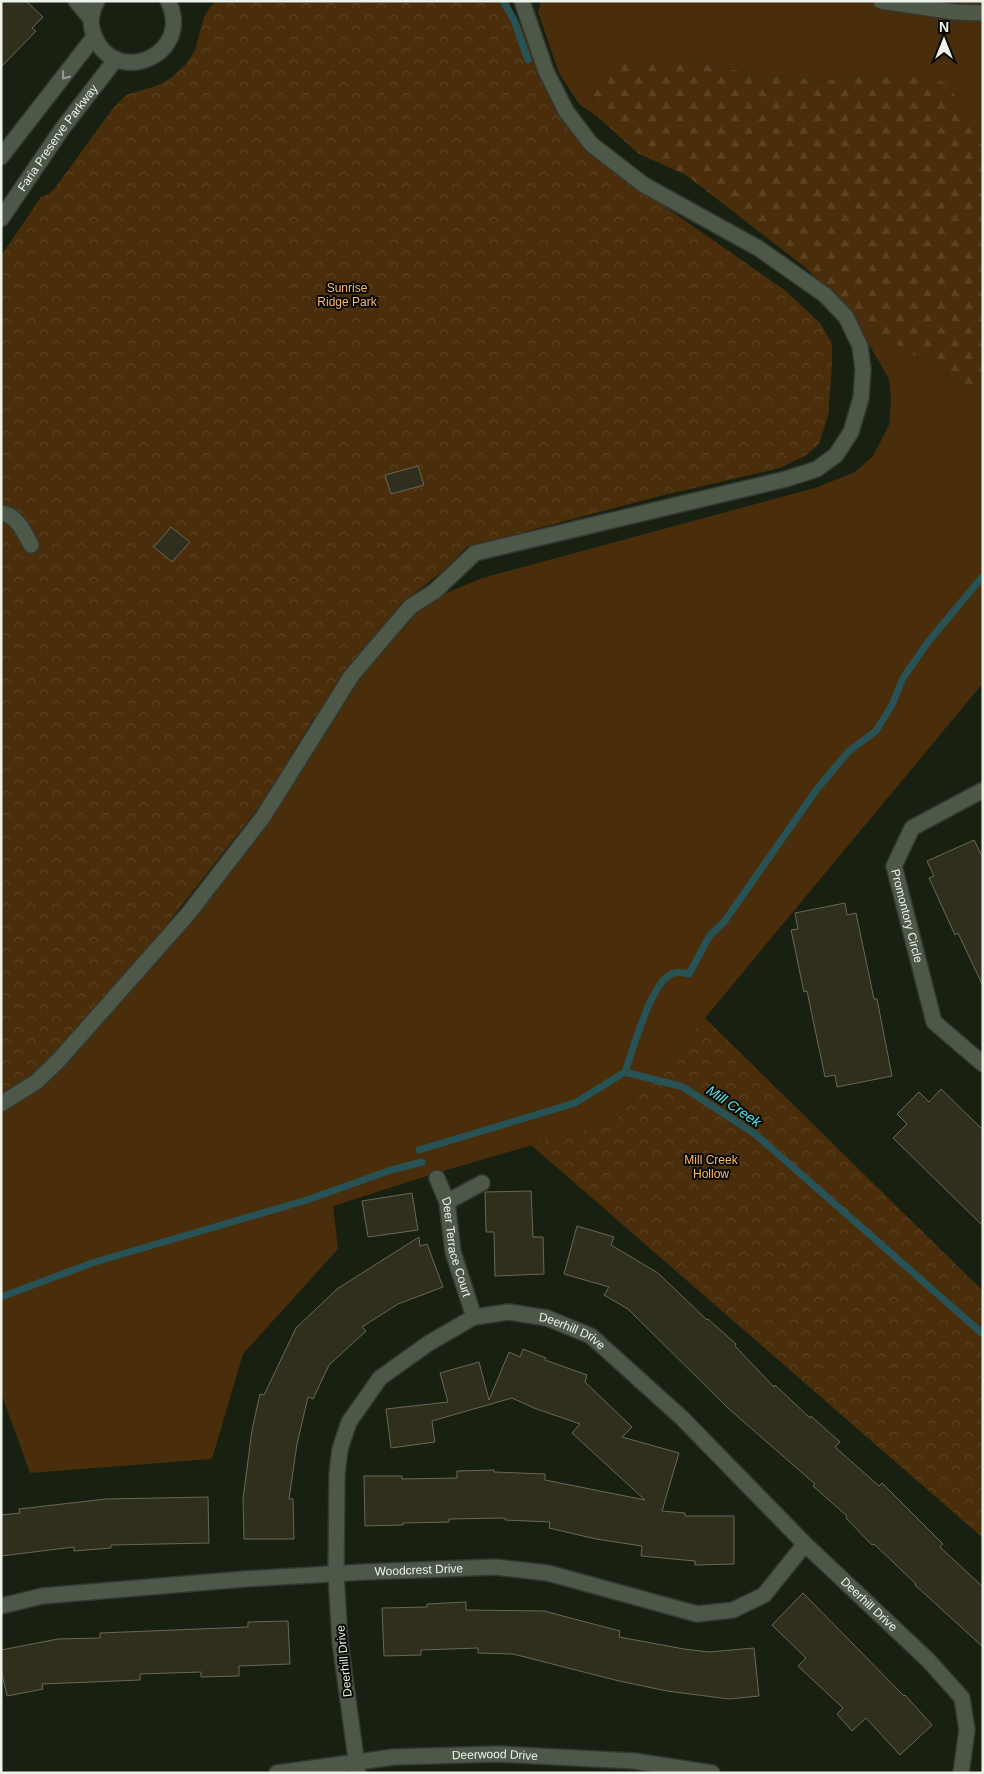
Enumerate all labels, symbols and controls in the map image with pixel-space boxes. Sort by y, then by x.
north arrow [919,15,969,65]
text: N [939,19,949,35]
one-way arrow [62,70,70,79]
street label: Faria Preserve Parkway [15,82,101,194]
park label: Sunrise Ridge Park [317,281,378,309]
street label: Promontory Circle [888,868,926,964]
water label: Mill Creek [704,1082,765,1131]
park label: Mill Creek Hollow [684,1153,739,1181]
street label: Deer Terrace Court [439,1195,474,1299]
street label: Deerhill Drive [538,1310,608,1353]
street label: Woodcrest Drive [374,1561,464,1579]
street label: Deerhill Drive [838,1575,900,1634]
street label: Deerhill Drive [333,1624,355,1698]
street label: Deerwood Drive [452,1747,539,1763]

